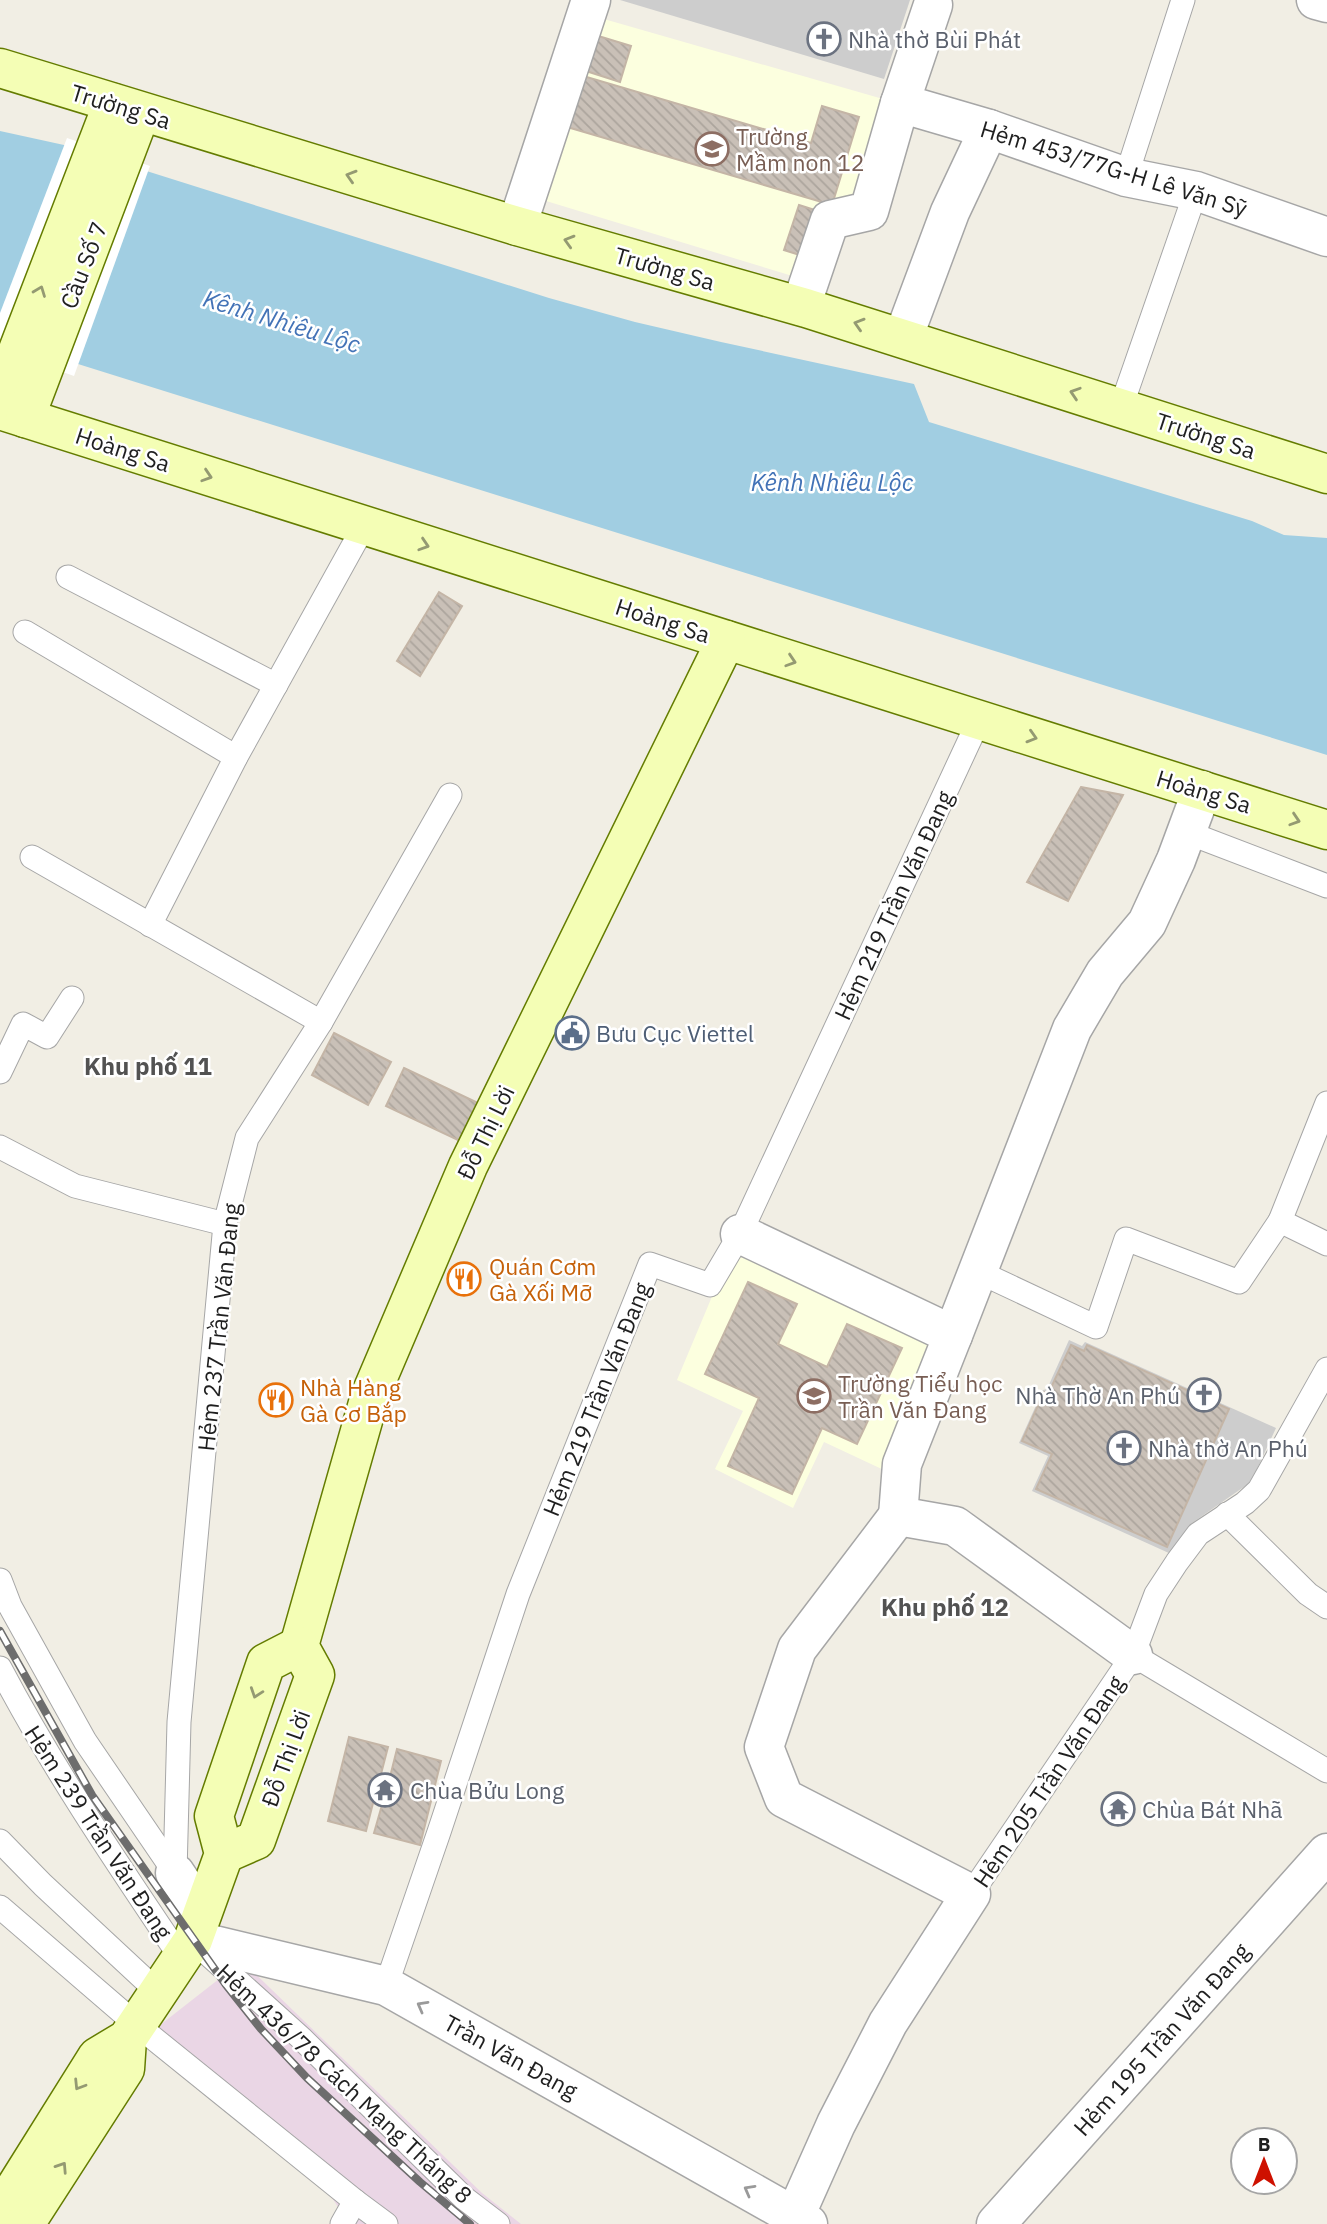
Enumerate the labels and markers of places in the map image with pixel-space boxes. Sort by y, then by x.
church icon: Nhà thờ Bùi Phát [805,20,843,58]
place label: Nhà thờ Bùi Phát [848,24,1021,54]
place label: Trường Mầm non 12 [736,121,865,177]
school or university icon: Trường Mầm non 12 [693,130,731,168]
public building icon: Bưu Cục Viettel [553,1014,591,1052]
place label: Bưu Cục Viettel [596,1018,754,1048]
place label: Quán Cơm Gà Xối Mỡ [489,1251,596,1307]
restaurant icon: Quán Cơm Gà Xối Mỡ [445,1260,483,1298]
place label: Trường Tiểu học Trần Văn Đang [838,1368,1003,1424]
place label: Nhà Hàng Gà Cơ Bắp [300,1372,407,1428]
church icon: Nhà Thờ An Phú [1185,1376,1223,1414]
school or university icon: Trường Tiểu học Trần Văn Đang [795,1377,833,1415]
place label: Nhà Thờ An Phú [1015,1380,1180,1410]
restaurant icon: Nhà Hàng Gà Cơ Bắp [257,1381,295,1419]
church icon: Nhà thờ An Phú [1105,1429,1143,1467]
place label: Nhà thờ An Phú [1148,1433,1308,1463]
temple icon: Chùa Bửu Long [366,1771,404,1809]
place label: Chùa Bửu Long [410,1775,564,1805]
temple icon: Chùa Bát Nhã [1099,1790,1137,1828]
place label: Chùa Bát Nhã [1142,1794,1283,1824]

